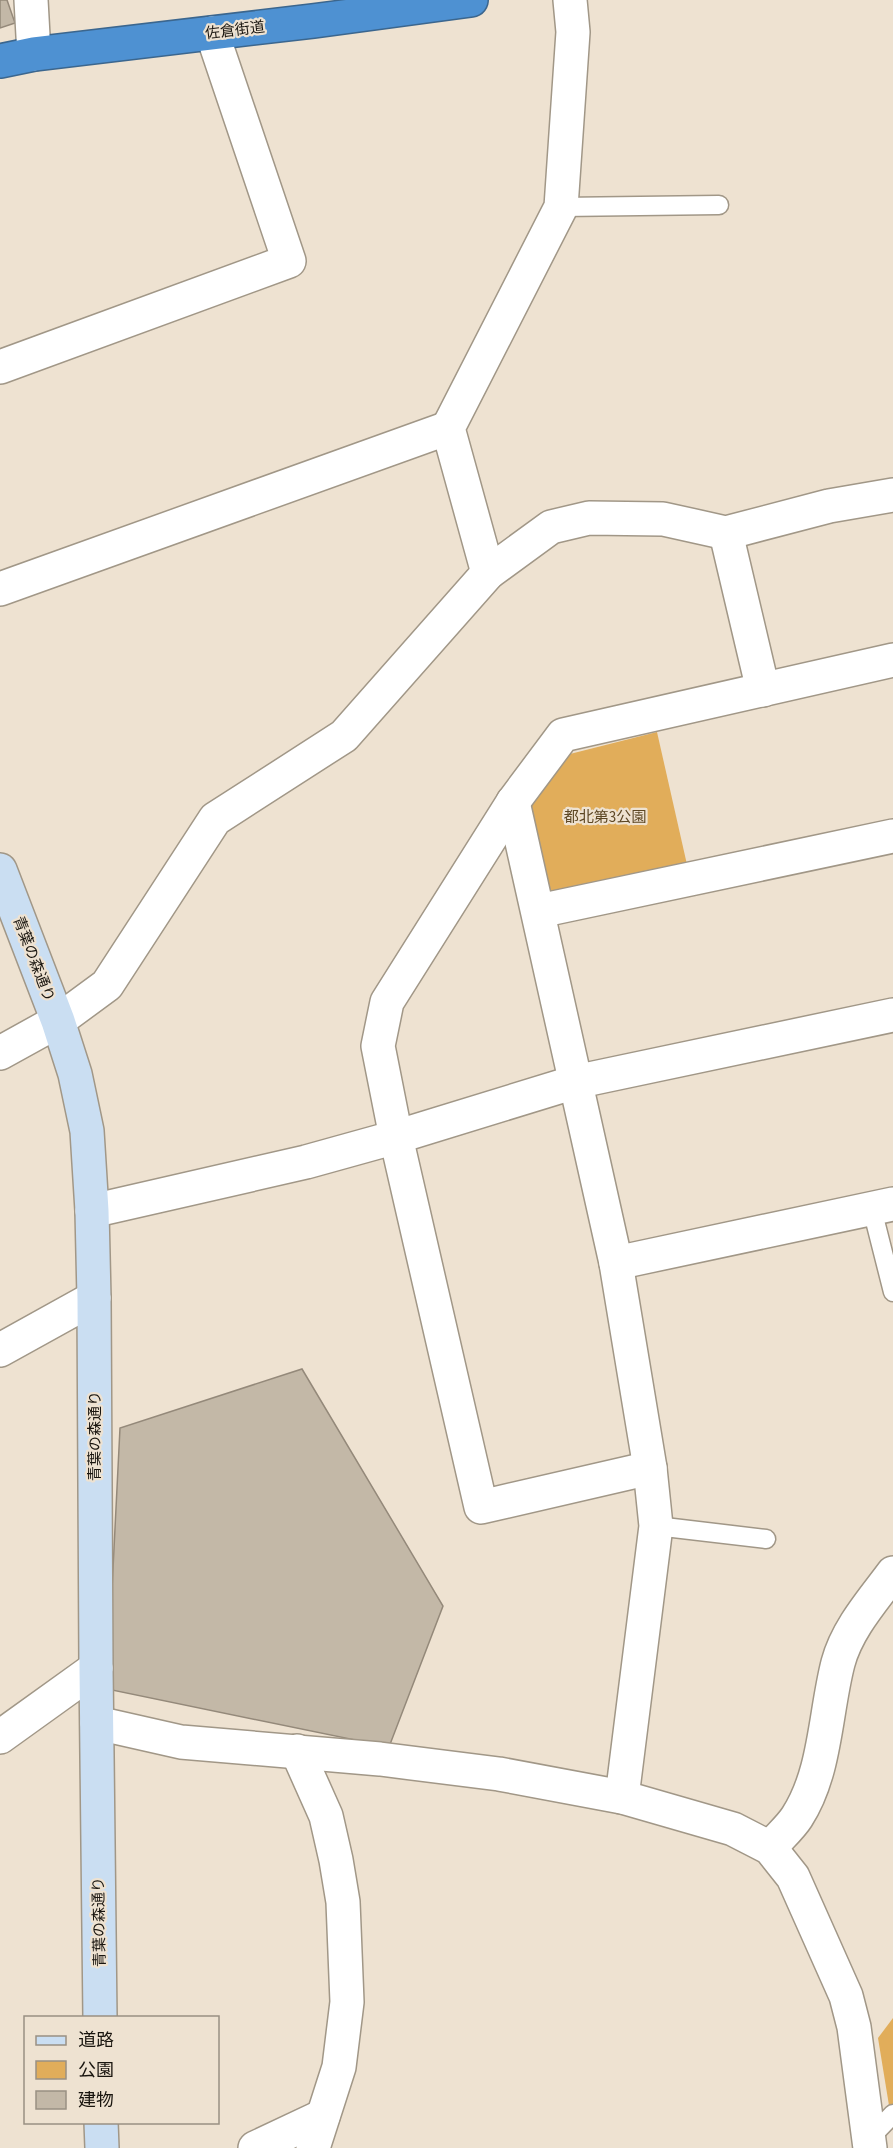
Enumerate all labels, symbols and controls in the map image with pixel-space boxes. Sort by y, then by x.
street label: 佐倉街道 [204,16,266,45]
park label: 都北第3公園 [564,807,646,828]
street label: 青葉の森通り [8,913,59,1005]
street label: 青葉の森通り [85,1391,106,1481]
street label: 青葉の森通り [88,1877,111,1967]
legend [24,2016,219,2124]
text: 道路 [78,2028,114,2053]
text: 公園 [78,2058,114,2083]
text: 建物 [78,2088,114,2113]

